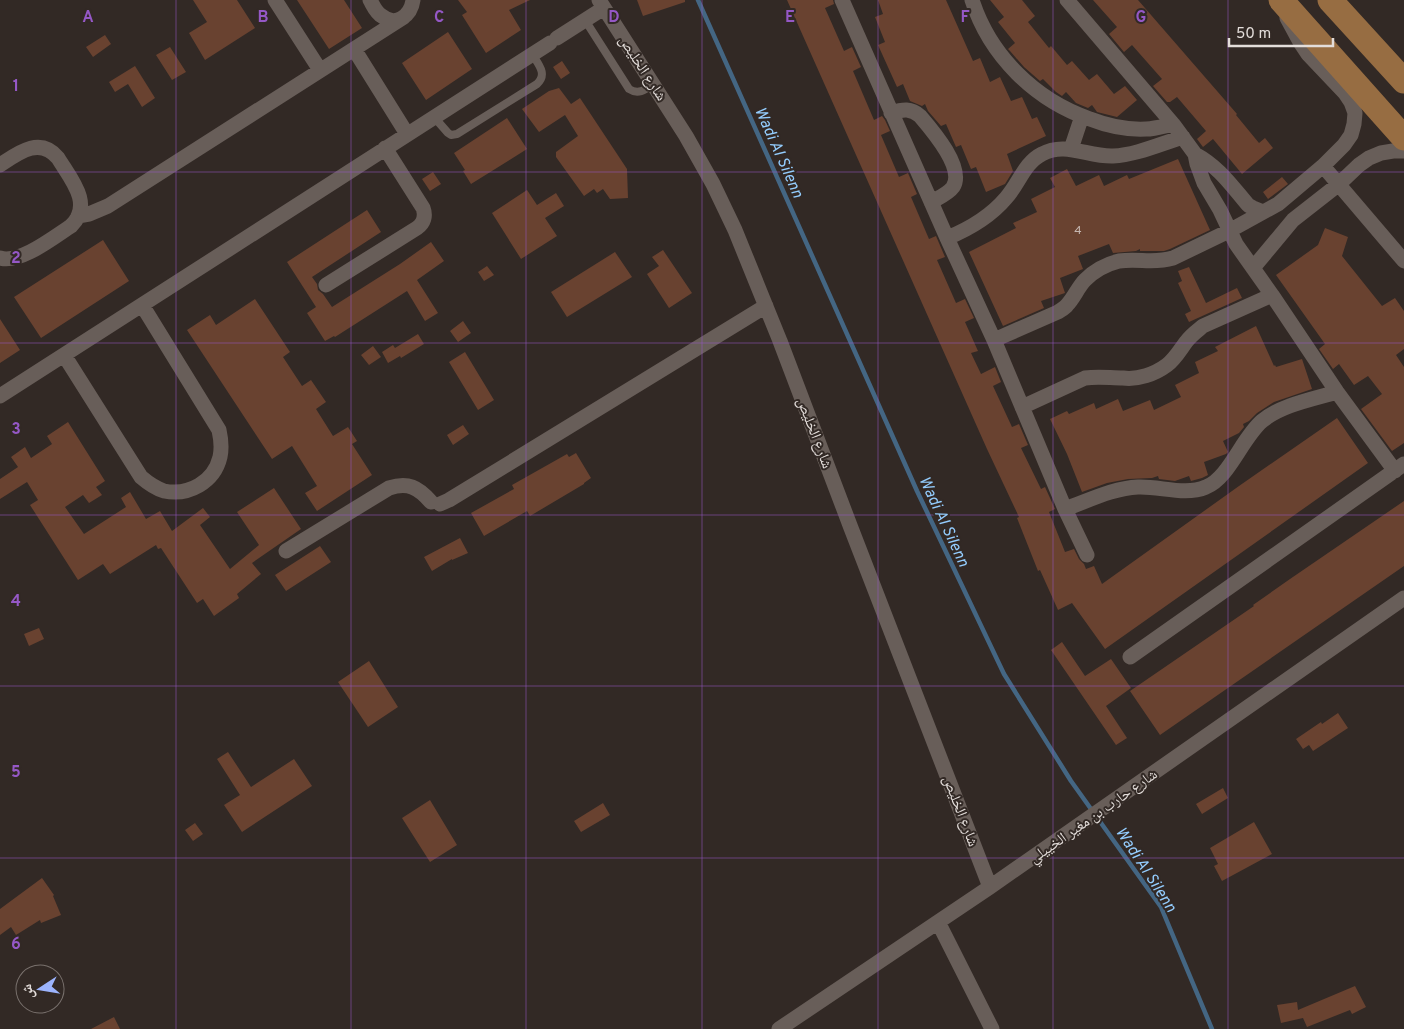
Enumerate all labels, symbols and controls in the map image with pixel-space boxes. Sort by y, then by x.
text: A [82,8,94,28]
text: B [257,8,269,28]
text: C [434,8,444,28]
text: D [608,8,620,28]
text: E [785,8,795,28]
text: F [960,8,970,28]
text: G [1136,8,1146,28]
scale bar [1229,15,1333,47]
text: 50 m [1236,25,1271,44]
street label: شارع الخليص [614,32,670,105]
text: 1 [13,77,19,97]
water label: Wadi Al Silenn [749,104,807,202]
house number: 4 [1074,223,1082,239]
text: 2 [11,249,21,269]
street label: شارع الخليص [791,395,836,472]
text: 3 [11,420,21,440]
water label: Wadi Al Silenn [913,473,973,571]
text: 4 [11,592,21,612]
text: 5 [11,763,21,783]
street label: شارع حارب بن مغير الخييلي [1026,766,1162,869]
street label: شارع الخليص [937,773,982,850]
water label: Wadi Al Silenn [1110,824,1180,917]
text: 6 [11,935,21,955]
north arrow [15,964,65,1014]
text: ش [19,982,39,1000]

